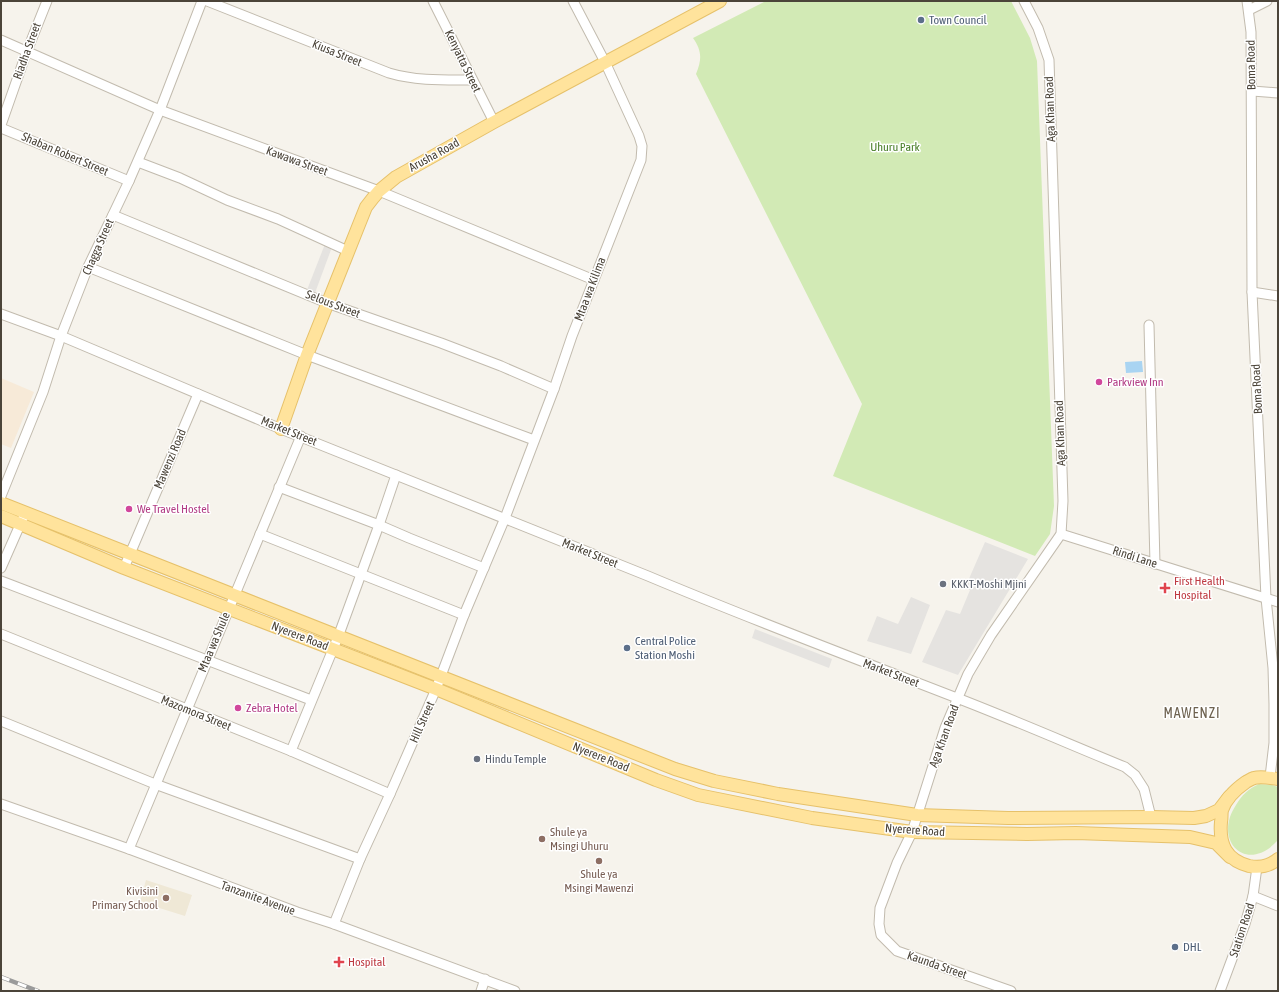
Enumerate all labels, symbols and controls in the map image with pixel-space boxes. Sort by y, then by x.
place label: Town Council [929,13,988,27]
marker: Town Council [916,15,926,25]
street label: Riadha Street [10,20,44,81]
street label: Kenyatta Street [442,27,484,95]
street label: Kiusa Street [310,37,364,69]
street label: Boma Road [1244,40,1258,90]
street label: Aga Khan Road [1042,76,1058,142]
street label: Shaban Robert Street [20,129,111,179]
street label: Arusha Road [406,135,462,175]
park label: Uhuru Park [870,140,921,154]
street label: Kawawa Street [264,143,330,179]
street label: Chagga Street [79,216,117,277]
street label: Mtaa wa Kilima [571,255,609,323]
street label: Selous Street [304,287,363,321]
street label: Boma Road [1249,364,1265,414]
place label: Parkview Inn [1107,375,1164,389]
marker: Parkview Inn [1094,377,1104,387]
street label: Aga Khan Road [1052,400,1068,466]
street label: Market Street [259,413,320,449]
street label: Mawenzi Road [151,427,189,491]
place label: We Travel Hostel [137,502,211,516]
marker: We Travel Hostel [124,504,134,514]
street label: Market Street [560,535,621,571]
street label: Rindi Lane [1111,543,1159,571]
place label: First Health Hospital [1174,574,1225,602]
place label: KKKT-Moshi Mjini [951,577,1027,591]
marker: KKKT-Moshi Mjini [938,579,948,589]
marker: First Health Hospital [1159,582,1171,594]
street label: Mtaa wa Shule [195,610,233,674]
street label: Nyerere Road [270,619,330,653]
place label: Central Police Station Moshi [635,634,696,662]
marker: Central Police Station Moshi [622,643,632,653]
street label: Market Street [861,656,922,690]
street label: Mazomora Street [159,693,234,734]
street label: Hill Street [407,699,438,745]
place label: Zebra Hotel [246,701,298,715]
marker: Zebra Hotel [233,703,243,713]
street label: Aga Khan Road [926,703,962,769]
district label: MAWENZI [1163,705,1221,721]
street label: Nyerere Road [571,739,631,775]
place label: Hindu Temple [485,752,547,766]
marker: Hindu Temple [472,754,482,764]
street label: Nyerere Road [885,821,945,839]
place label: Shule ya Msingi Uhuru [550,825,609,853]
marker: Shule ya Msingi Uhuru [537,834,547,844]
marker: Shule ya Msingi Mawenzi [594,856,604,866]
place label: Shule ya Msingi Mawenzi [564,867,634,895]
street label: Tanzanite Avenue [219,878,297,918]
place label: Kivisini Primary School [92,884,159,912]
marker: Kivisini Primary School [161,893,171,903]
street label: Station Road [1227,901,1257,959]
place label: DHL [1183,940,1202,954]
marker: DHL [1170,942,1180,952]
street label: Kaunda Street [905,948,969,982]
place label: Hospital [348,955,386,969]
marker: Hospital [333,956,345,968]

